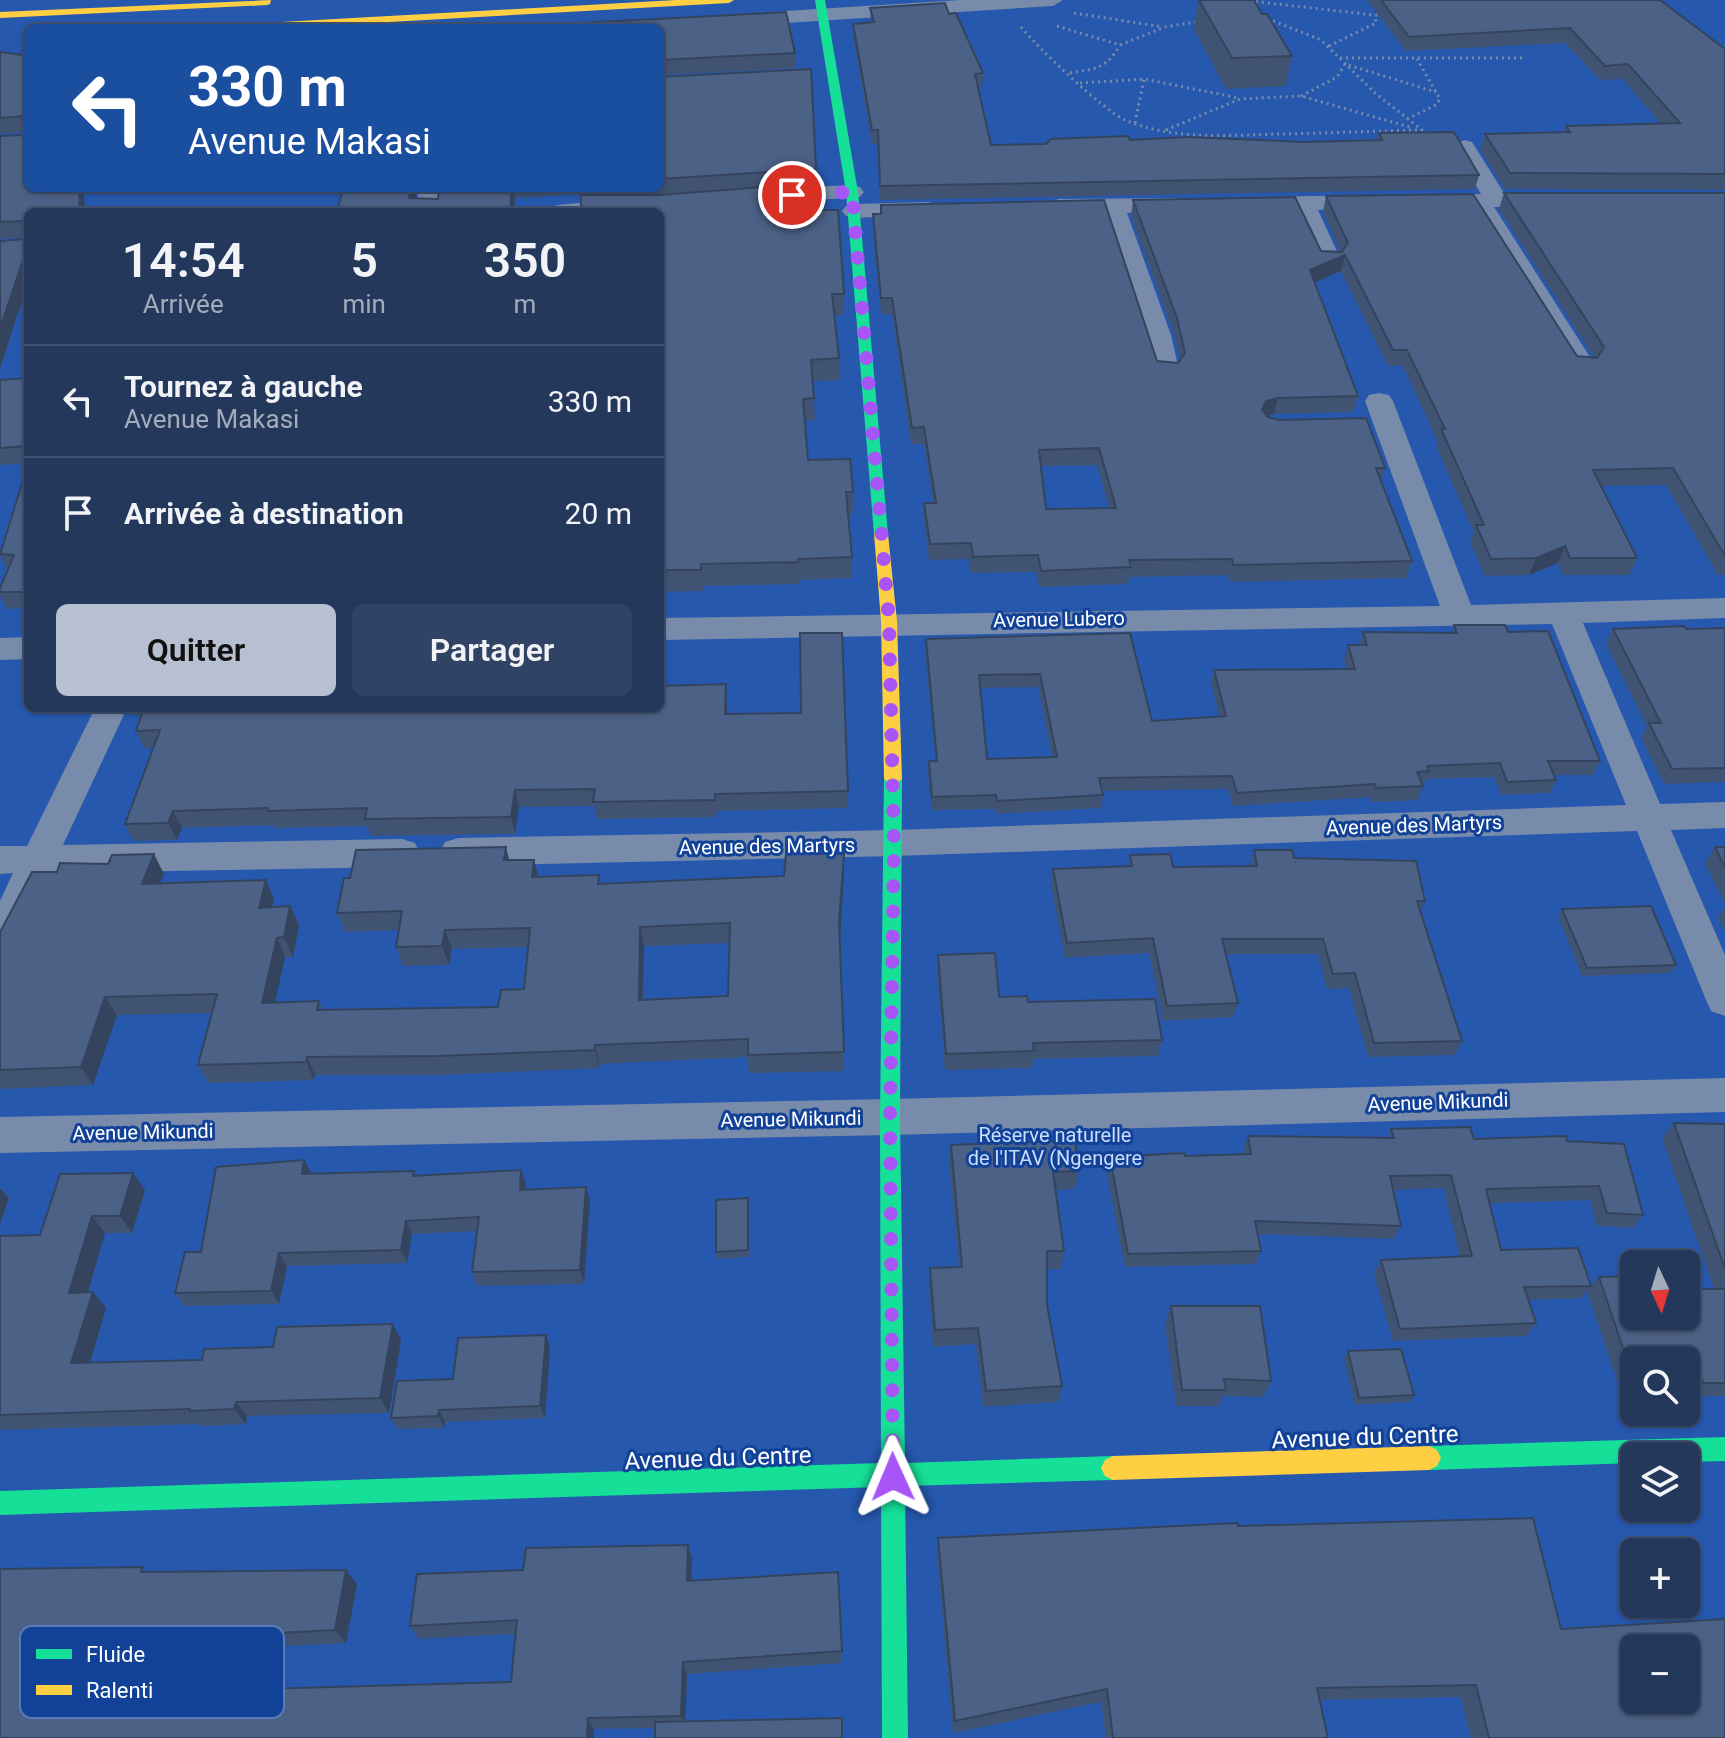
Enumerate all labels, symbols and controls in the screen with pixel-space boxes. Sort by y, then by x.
text: 330 m [188,54,347,120]
icon: left [56,56,160,160]
text: Avenue Makasi [188,121,431,163]
pin [758,161,826,229]
icon: arrive [770,173,814,217]
text: 14:54 [122,232,245,289]
text: 5 [351,232,378,289]
text: 350 [484,232,566,289]
text: Arrivée [143,289,224,319]
text: min [342,289,386,319]
text: m [514,289,536,319]
text: Tournez à gauche [124,369,363,404]
icon: left [56,379,100,423]
text: 330 m [548,384,632,419]
text: Avenue Makasi [124,404,299,434]
icon: arrive [56,491,100,535]
text: Arrivée à destination [124,496,404,531]
text: 20 m [565,496,632,531]
button: Quitter [56,604,336,696]
button: Partager [352,604,632,696]
street label: Avenue Lubero [993,606,1125,632]
street label: Avenue des Martyrs [1326,810,1502,840]
street label: Avenue des Martyrs [679,832,855,860]
street label: Avenue Mikundi [1367,1088,1509,1116]
street label: Avenue Mikundi [720,1106,862,1132]
street label: Avenue Mikundi [72,1119,214,1145]
park label: Réserve naturelle de l'ITAV (Ngengere [968,1123,1142,1170]
north arrow [1620,1250,1700,1330]
map controls [1620,1250,1700,1714]
button: search [1620,1346,1700,1426]
street label: Avenue du Centre [1271,1420,1459,1454]
position arrow [851,1435,935,1519]
street label: Avenue du Centre [624,1441,812,1475]
button: layers [1620,1442,1700,1522]
button: + [1620,1538,1700,1618]
legend [20,1626,284,1718]
button: − [1620,1634,1700,1714]
text: Fluide [86,1642,145,1667]
text: Ralenti [86,1678,153,1703]

